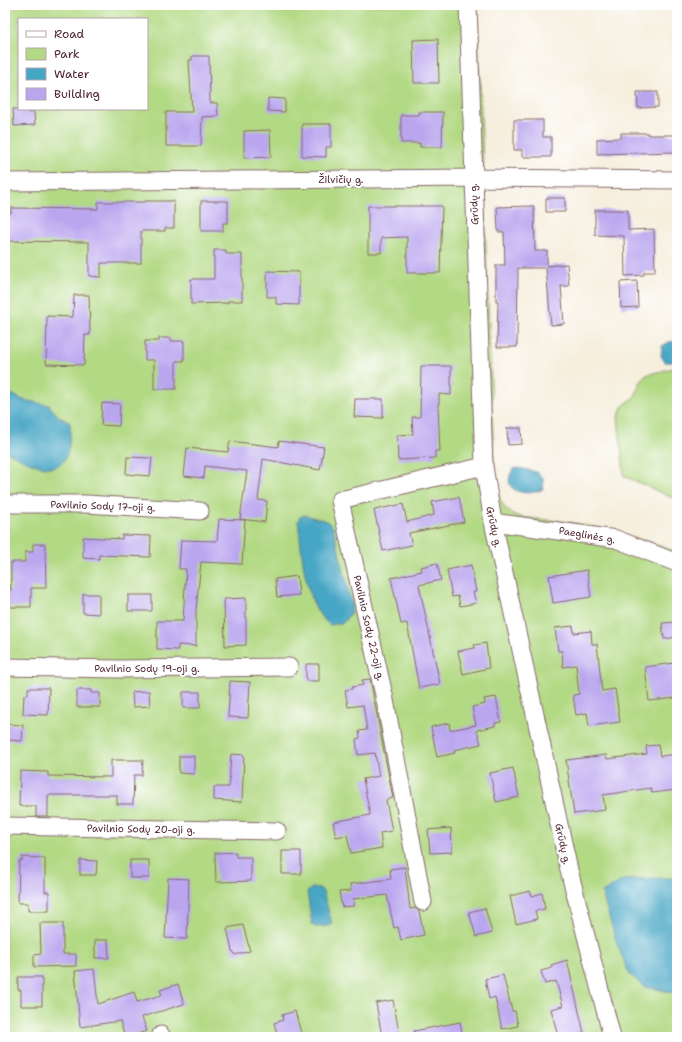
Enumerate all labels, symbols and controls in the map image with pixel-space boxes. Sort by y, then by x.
legend [18,18,148,110]
text: Road [54,26,85,42]
text: Park [54,46,80,62]
text: Water [54,66,90,82]
text: Building [54,86,100,102]
street label: Žilvičių g. [319,173,364,186]
street label: Grūdų g. [467,183,481,225]
street label: Pavilnio Sodų 17-oji g. [50,498,156,514]
street label: Grūdų g. [483,505,505,549]
street label: Paeglinės g. [558,524,617,546]
street label: Pavilnio Sodų 22-oji g. [351,574,388,682]
street label: Pavilnio Sodų 19-oji g. [94,662,200,675]
street label: Pavilnio Sodų 20-oji g. [87,822,196,836]
street label: Grūdų g. [552,822,574,866]

